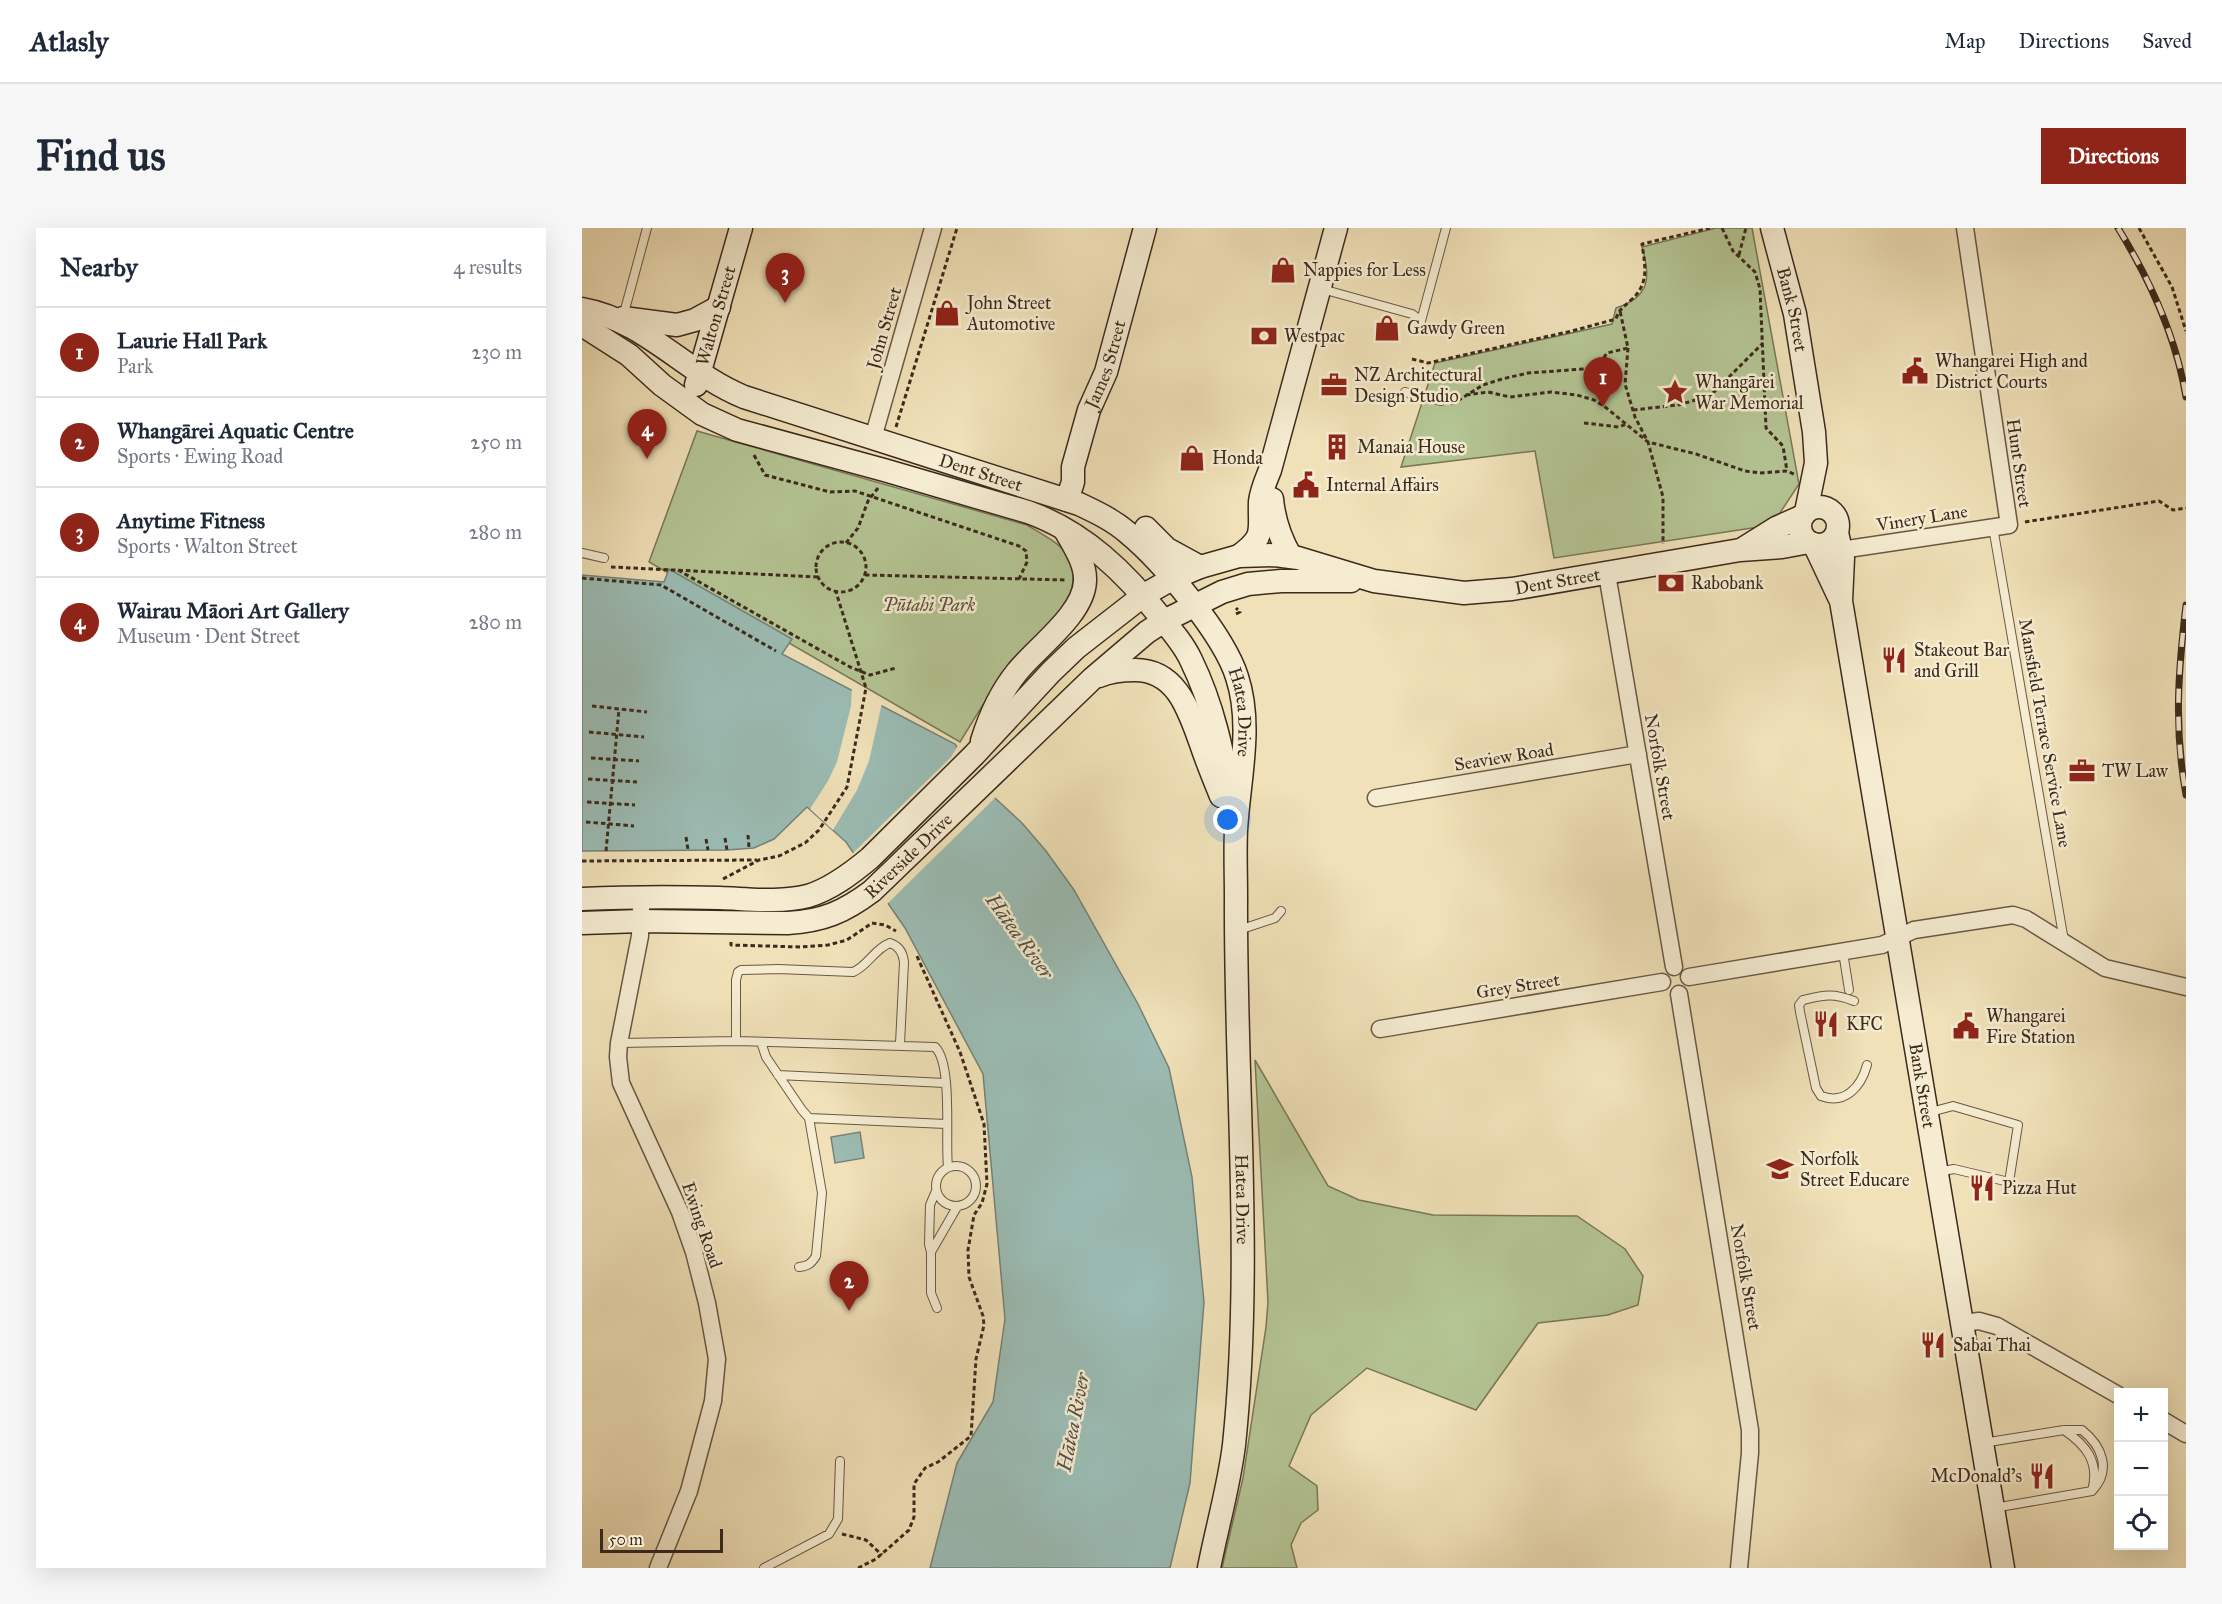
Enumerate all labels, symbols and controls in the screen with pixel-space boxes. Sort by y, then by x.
text: Atlasly [30,24,108,59]
text: Map [1945,28,1986,54]
text: Directions [2019,28,2109,54]
text: Saved [2142,28,2192,54]
button: Directions [2041,128,2186,184]
text: Find us [36,130,166,182]
text: Nearby [60,251,138,283]
pin: 3 [766,254,804,303]
text: 4 results [453,255,522,279]
shop icon: Nappies for Less [1268,255,1298,285]
place label: Nappies for Less [1303,259,1426,281]
street label: Walton Street [691,263,741,368]
street label: Bank Street [1772,265,1812,354]
street label: John Street [861,284,907,374]
place label: John Street Automotive [965,292,1055,335]
shop icon: John Street Automotive [932,298,962,328]
shop icon: Gawdy Green [1372,313,1402,343]
street label: James Street [1079,317,1131,414]
place label: Gawdy Green [1407,317,1505,339]
bank icon: Westpac [1249,321,1279,351]
place label: Westpac [1284,325,1345,347]
text: Laurie Hall Park [117,327,267,354]
text: 1 [76,340,83,364]
text: 230 m [471,340,522,364]
place label: Whangarei High and District Courts [1935,350,2088,393]
text: Park [117,354,153,378]
public building icon: Whangarei High and District Courts [1900,356,1930,386]
pin: 1 [1584,358,1622,407]
place label: NZ Architectural Design Studio [1354,364,1482,408]
office icon: NZ Architectural Design Studio [1319,370,1349,400]
place label: Whangārei War Memorial [1695,371,1804,414]
place icon: Whangārei War Memorial [1660,377,1690,407]
pin: 4 [628,410,666,459]
text: Whangārei Aquatic Centre [117,417,354,444]
street label: Hunt Street [2002,417,2036,510]
text: 2 [75,430,84,454]
text: 250 m [470,430,522,454]
building icon: Manaia House [1322,432,1352,462]
place label: Manaia House [1357,436,1465,458]
shop icon: Honda [1177,443,1207,473]
text: Sports · Ewing Road [117,444,283,468]
place label: Honda [1212,447,1263,469]
street label: Dent Street [936,449,1026,496]
public building icon: Internal Affairs [1291,470,1321,500]
place label: Internal Affairs [1326,474,1439,496]
street label: Vinery Lane [1874,500,1969,536]
text: Anytime Fitness [117,507,265,534]
text: 3 [76,520,84,544]
text: 280 m [469,520,522,544]
text: Sports · Walton Street [117,534,297,558]
street label: Dent Street [1513,563,1603,599]
bank icon: Rabobank [1656,568,1686,598]
place label: Rabobank [1691,572,1764,594]
park label: Pūtahi Park [883,594,975,616]
text: Wairau Māori Art Gallery [117,597,349,624]
text: 4 [74,610,85,634]
text: 280 m [469,610,522,634]
street label: Mansfield Terrace Service Lane [2014,617,2076,849]
text: Museum · Dent Street [117,624,300,648]
place label: Stakeout Bar and Grill [1914,639,2010,682]
restaurant icon: Stakeout Bar and Grill [1879,645,1909,675]
street label: Hatea Drive [1224,665,1256,758]
street label: Norfolk Street [1640,712,1680,823]
street label: Seaview Road [1453,738,1555,776]
office icon: TW Law [2067,756,2097,786]
place label: TW Law [2102,760,2168,782]
your location [1213,805,1242,834]
street label: Riverside Drive [860,809,957,903]
water label: Hātea River [980,888,1060,985]
street label: Grey Street [1475,968,1562,1003]
place label: Whangarei Fire Station [1986,1005,2075,1048]
restaurant icon: KFC [1811,1009,1841,1039]
public building icon: Whangarei Fire Station [1951,1011,1981,1041]
place label: KFC [1846,1013,1883,1035]
street label: Bank Street [1904,1041,1940,1130]
place label: Norfolk Street Educare [1800,1148,1909,1191]
street label: Hatea Drive [1230,1154,1254,1244]
school or university icon: Norfolk Street Educare [1765,1154,1795,1184]
restaurant icon: Pizza Hut [1967,1173,1997,1203]
place label: Pizza Hut [2002,1177,2077,1199]
street label: Ewing Road [676,1179,727,1271]
street label: Norfolk Street [1726,1222,1766,1333]
pin: 2 [830,1262,868,1311]
restaurant icon: Sabai Thai [1918,1330,1948,1360]
place label: Sabai Thai [1953,1334,2031,1356]
water label: Hātea River [1051,1369,1095,1474]
map controls [2114,1388,2168,1550]
button: + [2114,1388,2168,1442]
button: − [2114,1442,2168,1496]
restaurant icon: McDonald's [2027,1461,2057,1491]
place label: McDonald's [1931,1465,2022,1487]
button: locate [2114,1496,2168,1550]
scale bar [600,1526,723,1554]
text: 50 m [609,1530,643,1549]

